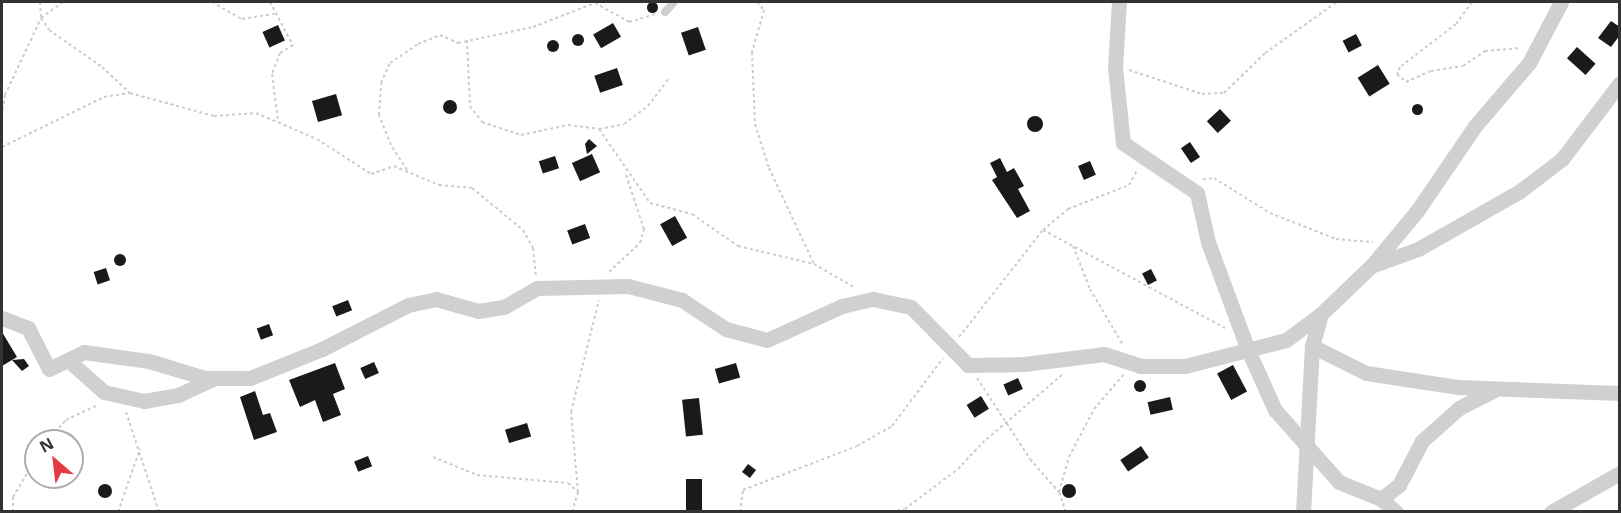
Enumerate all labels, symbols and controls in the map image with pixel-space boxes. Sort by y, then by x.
north arrow [24,429,84,489]
text: N [36,432,57,458]

